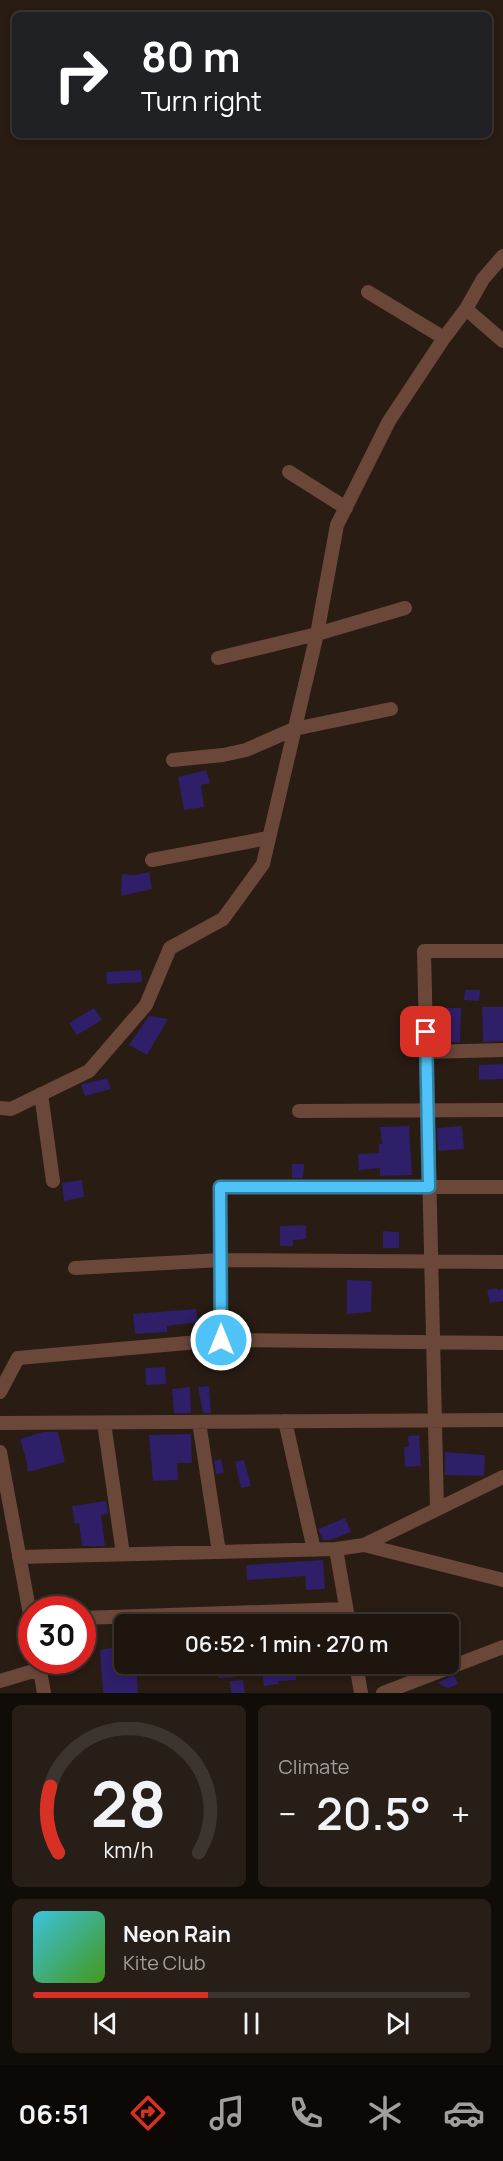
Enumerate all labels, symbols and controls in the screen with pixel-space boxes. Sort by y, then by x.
text: 80 m [141,27,241,85]
icon: right [42,36,120,114]
text: Turn right [141,82,262,119]
pin [400,1006,451,1057]
icon: arrive [409,1015,442,1048]
position arrow [189,1308,253,1372]
speed limit sign: 30 [18,1596,96,1674]
text: 06:52 · 1 min · 270 m [185,1629,388,1659]
text: Climate [279,1753,350,1780]
text: 28 [91,1760,166,1846]
text: 20.5° [316,1782,431,1844]
text: − [279,1791,296,1836]
text: + [451,1791,470,1836]
text: km/h [104,1835,154,1864]
text: Neon Rain [123,1919,231,1949]
text: Kite Club [123,1949,206,1976]
icon: previous [89,2007,122,2040]
icon: pause [235,2007,268,2040]
icon: next [381,2007,414,2040]
icon: directions [127,2092,169,2134]
icon: music [206,2092,248,2134]
icon: phone [285,2092,327,2134]
icon: climate [364,2092,406,2134]
icon: car [443,2092,485,2134]
text: 06:51 [18,2095,90,2132]

